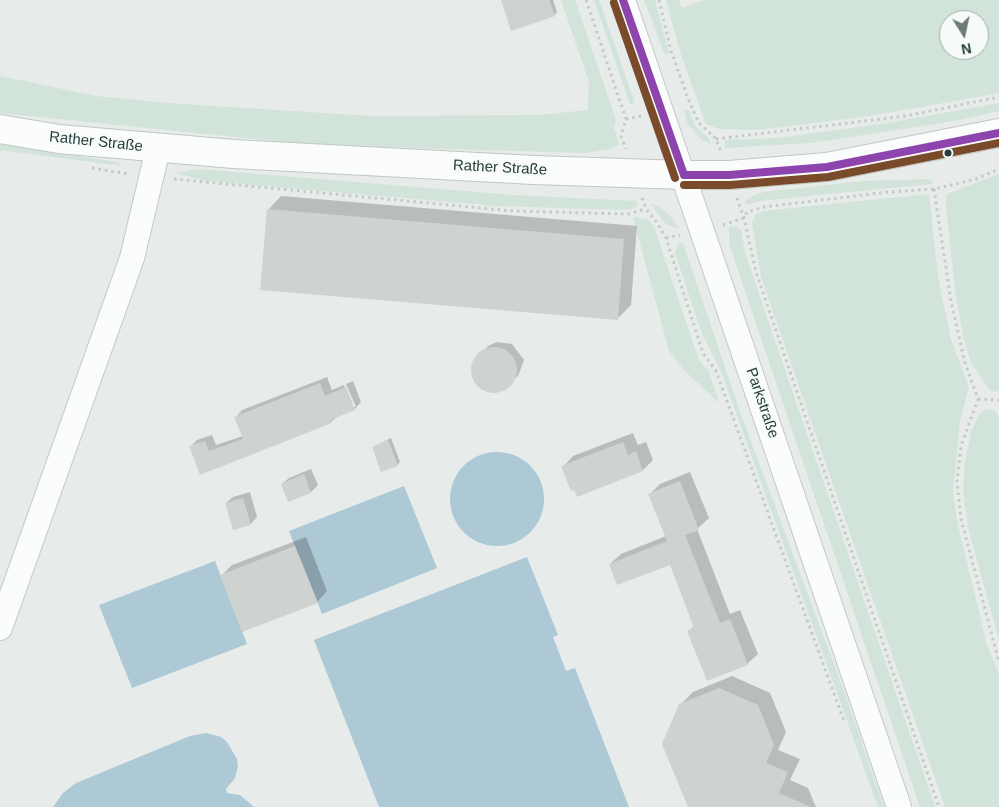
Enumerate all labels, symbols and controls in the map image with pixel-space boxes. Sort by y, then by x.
north arrow [939,10,989,60]
text: N [960,40,973,58]
street label: Rather Straße [48,128,144,156]
unlabelled marker [943,148,953,158]
street label: Rather Straße [452,157,548,179]
street label: Parkstraße [742,365,782,441]

